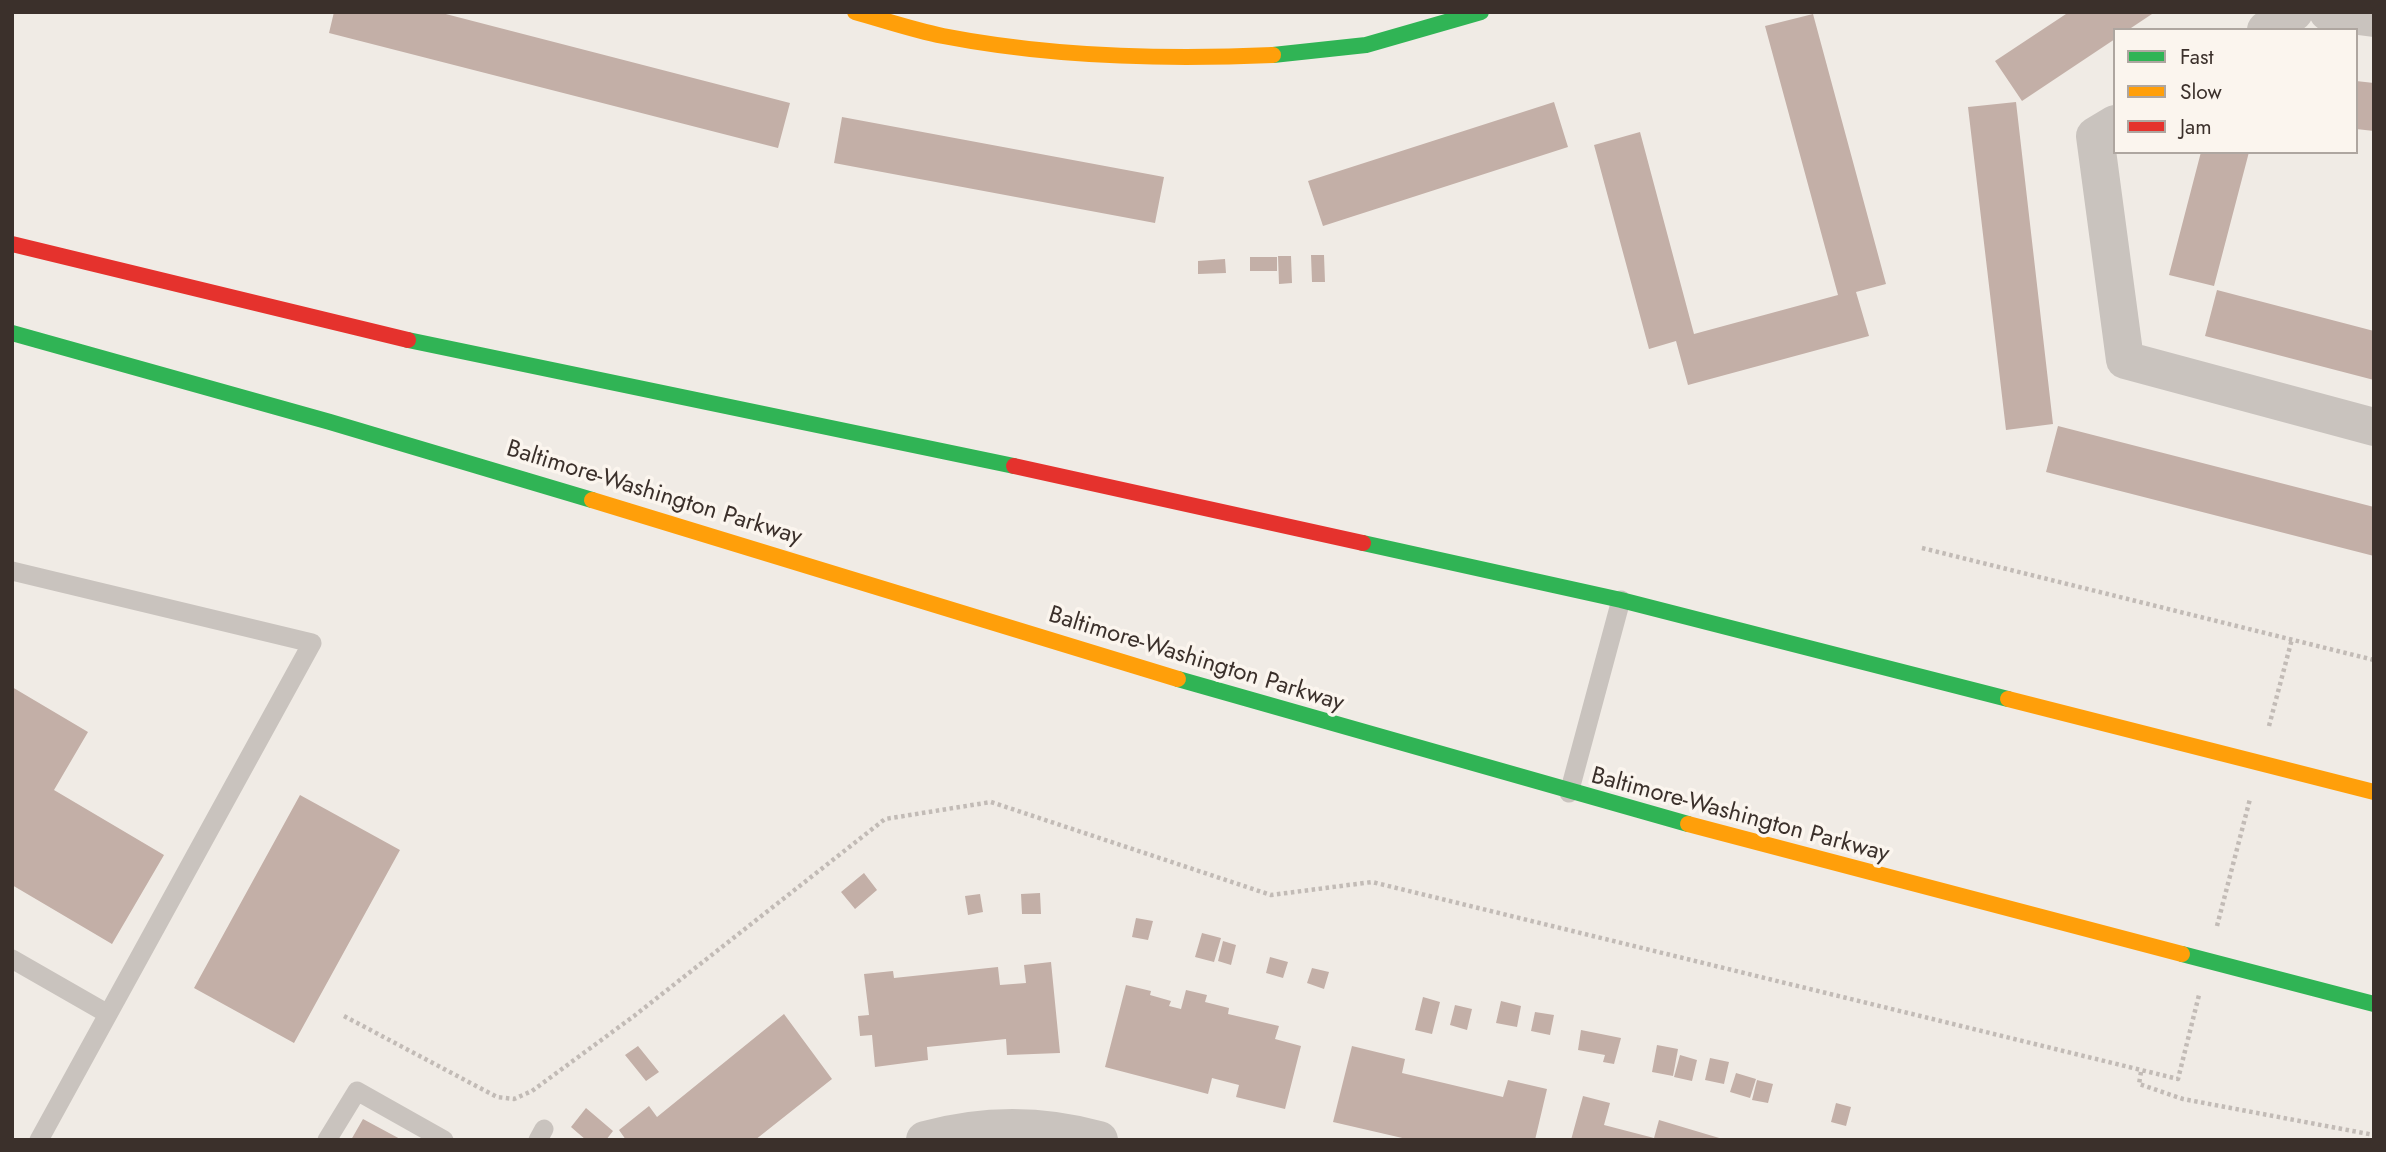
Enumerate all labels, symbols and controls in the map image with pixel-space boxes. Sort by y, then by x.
legend [2113,28,2358,154]
text: Fast [2180,42,2213,72]
text: Slow [2180,77,2222,107]
text: Jam [2180,112,2212,142]
street label: Baltimore-Washington Parkway [503,435,805,553]
street label: Baltimore-Washington Parkway [1045,601,1347,719]
street label: Baltimore-Washington Parkway [1588,762,1892,870]

